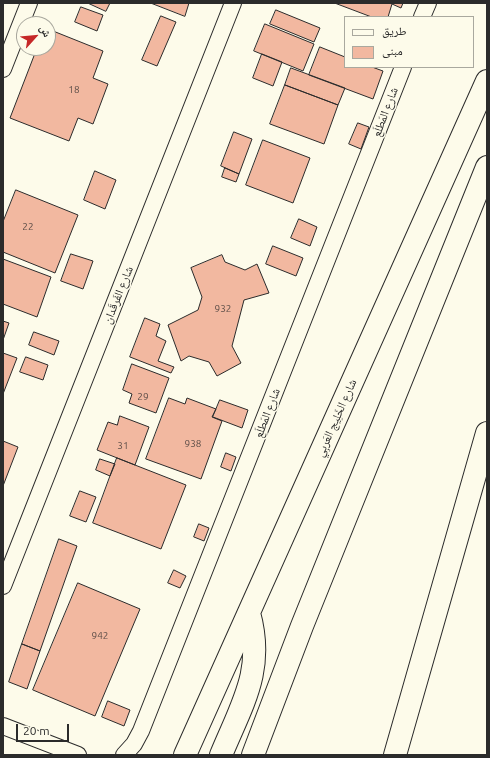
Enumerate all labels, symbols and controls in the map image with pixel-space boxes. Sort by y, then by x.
north arrow [16,16,56,56]
legend [344,16,474,68]
text: ش [38,23,54,39]
text: طريق [382,24,407,37]
text: مبنى [382,44,403,57]
house number: 18 [68,84,80,96]
street label: شارع المَطلَع [369,85,401,139]
house number: 22 [22,221,34,233]
street label: شارع الفَرقَدان [100,264,136,326]
house number: 932 [215,303,231,315]
street label: شارع الخَلِيج العَربِي [312,377,360,459]
street label: شارع المَطلَع [251,386,283,440]
house number: 29 [137,391,149,403]
house number: 938 [185,438,201,450]
house number: 31 [117,440,129,452]
house number: 942 [92,630,108,642]
scale bar [18,716,71,742]
text: 20 m [23,724,50,737]

